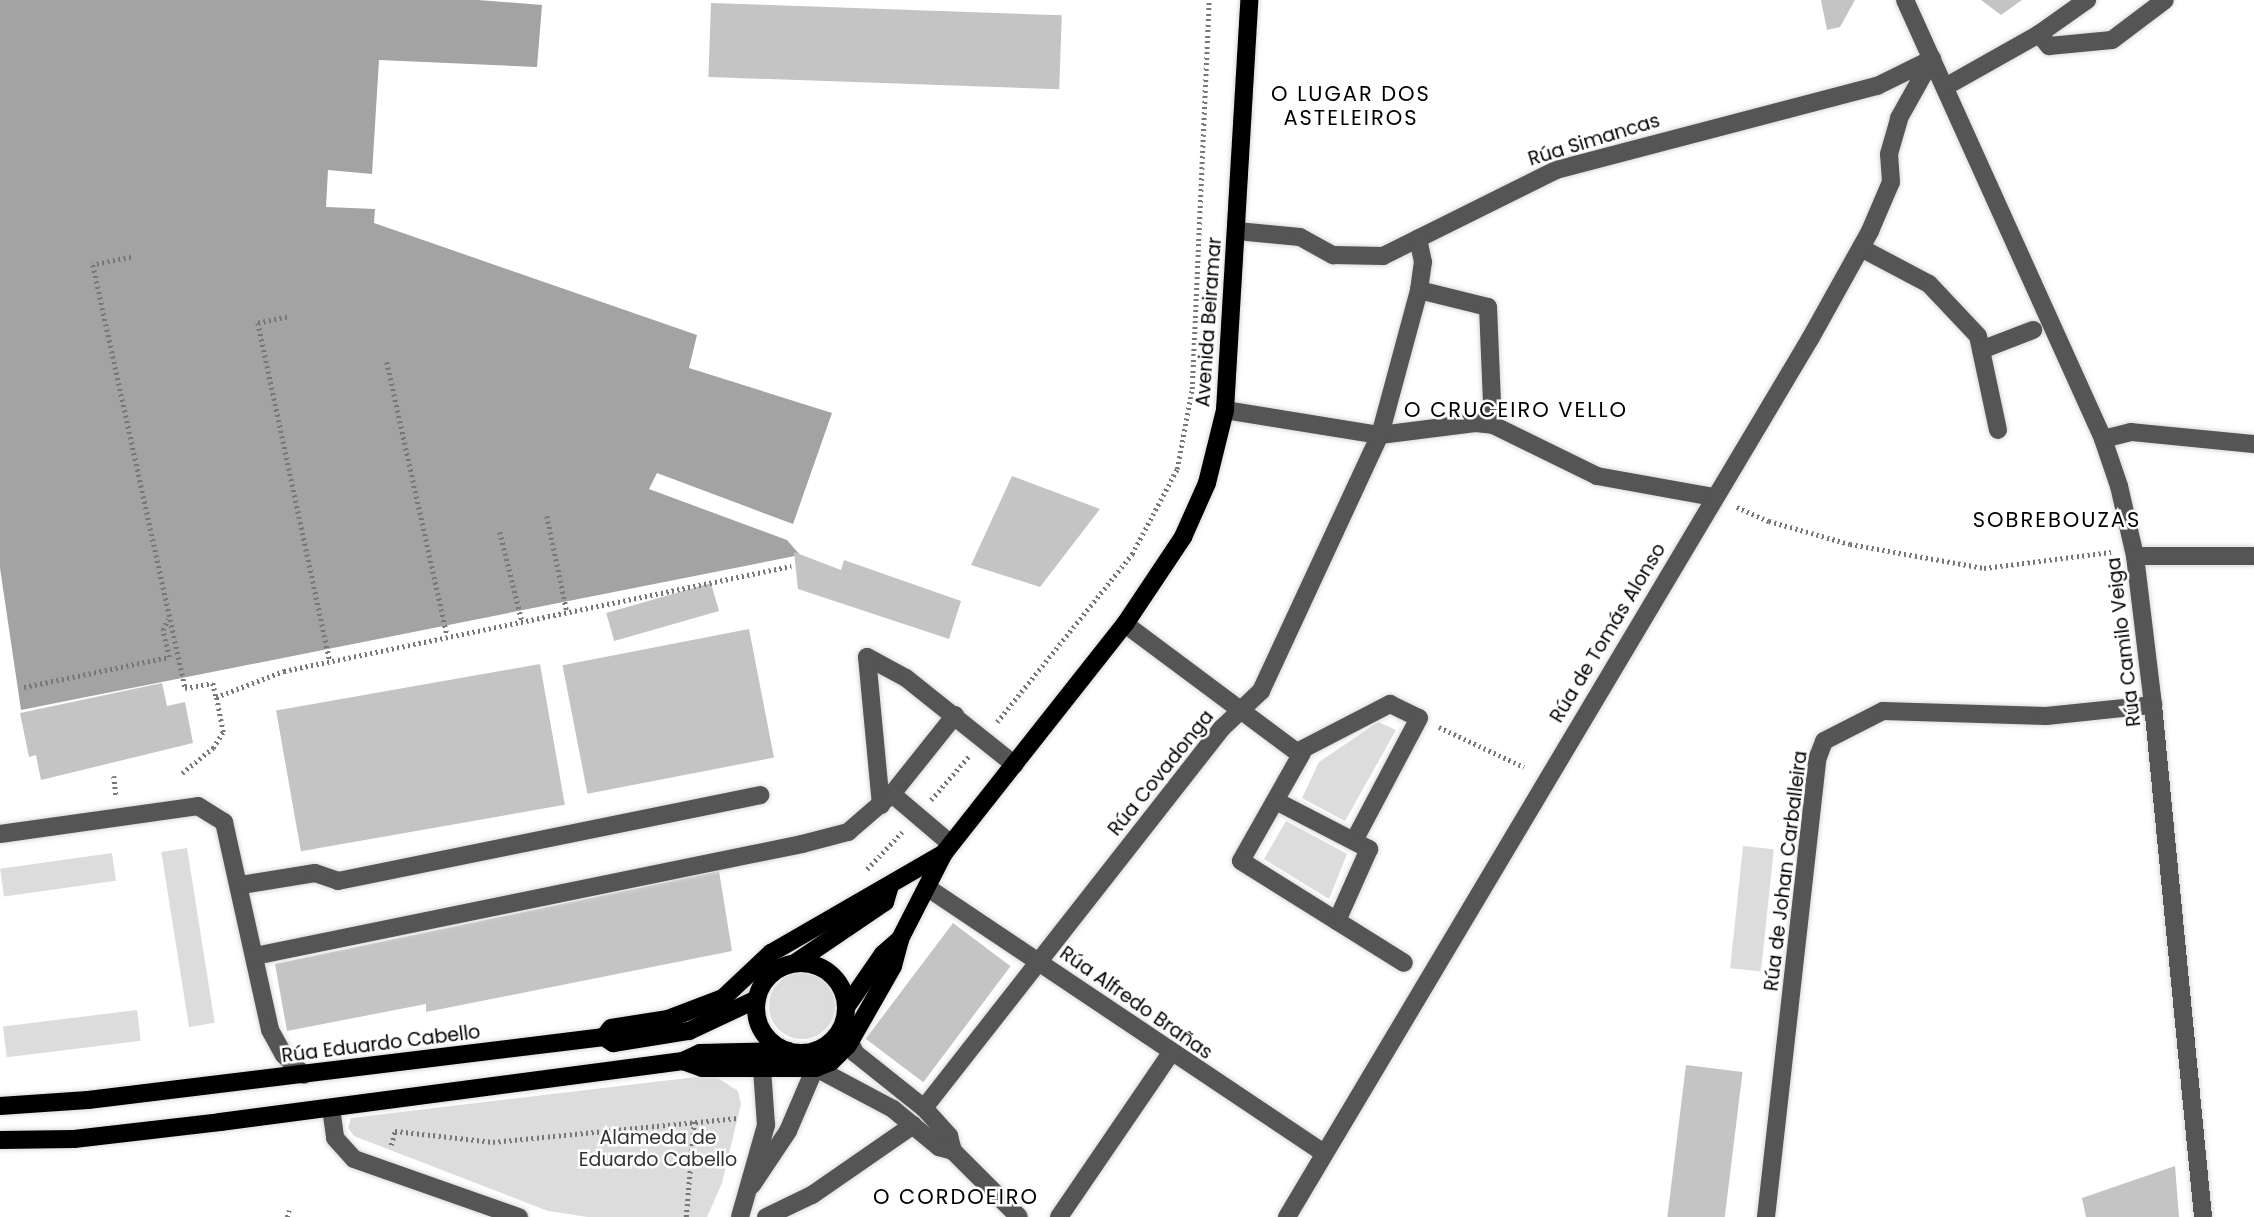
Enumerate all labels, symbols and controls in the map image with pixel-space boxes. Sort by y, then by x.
district label: O LUGAR DOS ASTELEIROS [1272,81,1430,131]
street label: Rúa Simancas [1525,109,1663,171]
street label: Avenida Beiramar [1192,236,1226,408]
district label: O CRUCEIRO VELLO [1406,397,1626,423]
district label: SOBREBOUZAS [1974,507,2140,533]
street label: Rúa de Tomás Alonso [1545,539,1671,727]
street label: Rúa Camilo Veiga [2102,556,2146,728]
street label: Rúa Covadonga [1103,706,1219,840]
street label: Rúa de Johan Carballeira [1760,750,1812,992]
street label: Rúa Alfredo Brañas [1055,942,1217,1064]
street label: Rúa Eduardo Cabello [280,1020,482,1068]
park label: Alameda de Eduardo Cabello [579,1127,737,1171]
district label: O CORDOEIRO [874,1184,1038,1210]

